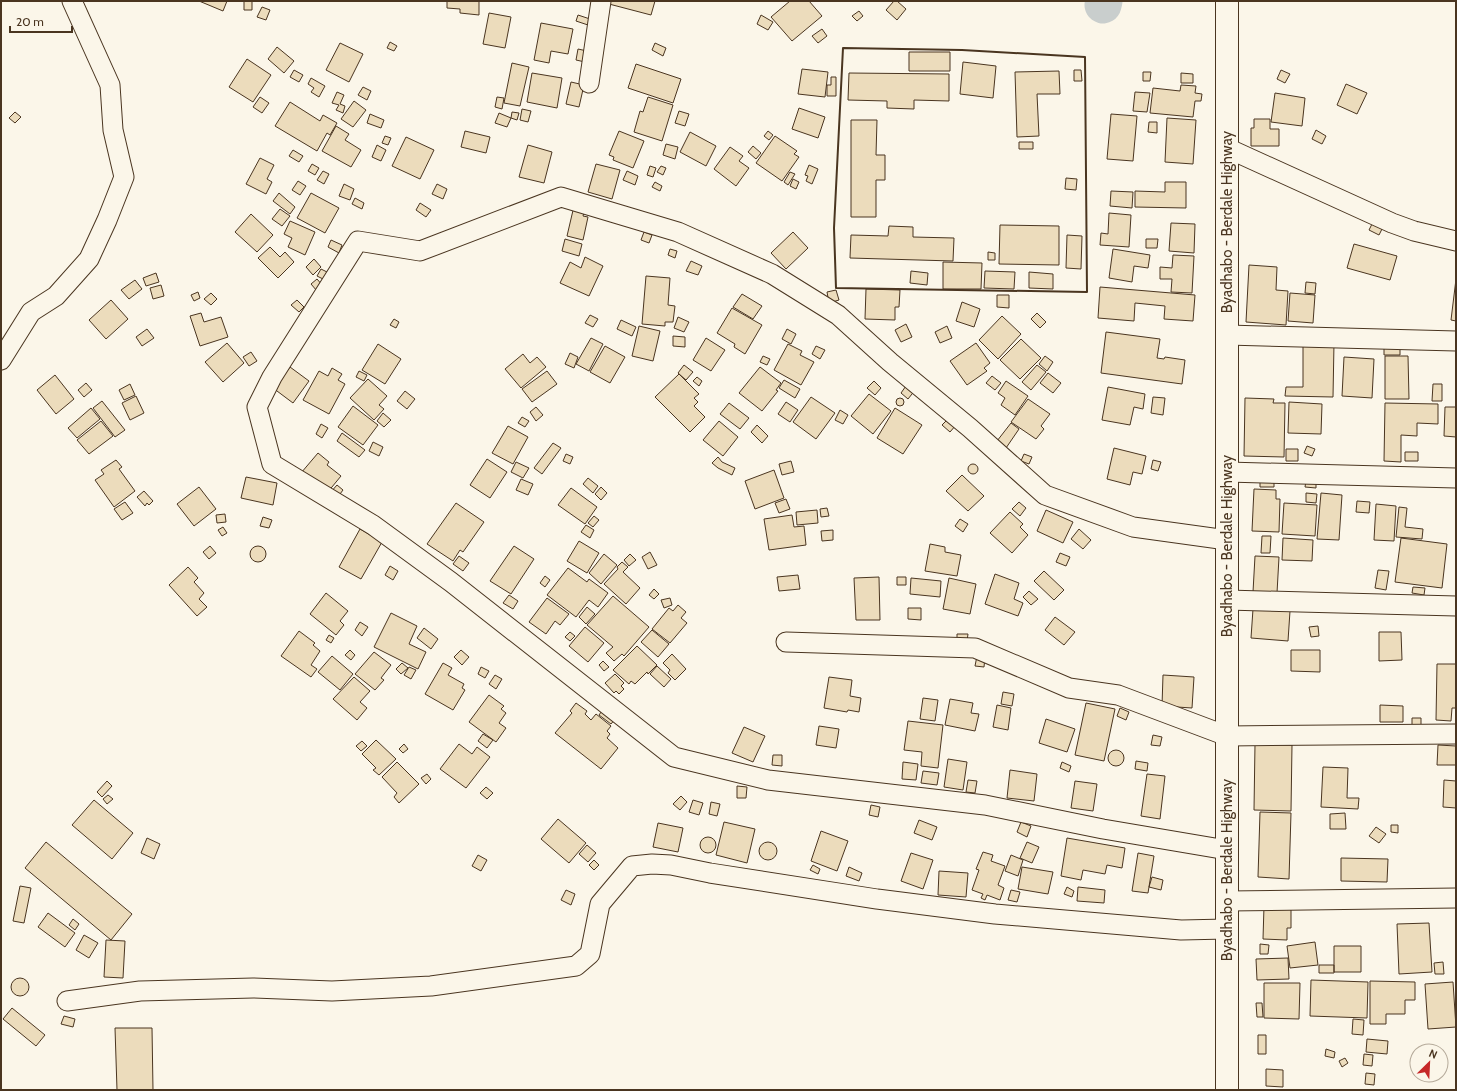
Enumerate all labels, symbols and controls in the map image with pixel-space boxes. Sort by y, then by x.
scale bar [10,8,72,34]
text: 20 m [16,14,44,29]
street label: Byadhabo - Berdale Highway [1218,130,1236,313]
street label: Byadhabo - Berdale Highway [1218,454,1236,637]
street label: Byadhabo - Berdale Highway [1218,778,1236,961]
north arrow [1409,1043,1449,1083]
text: N [1427,1046,1439,1062]

